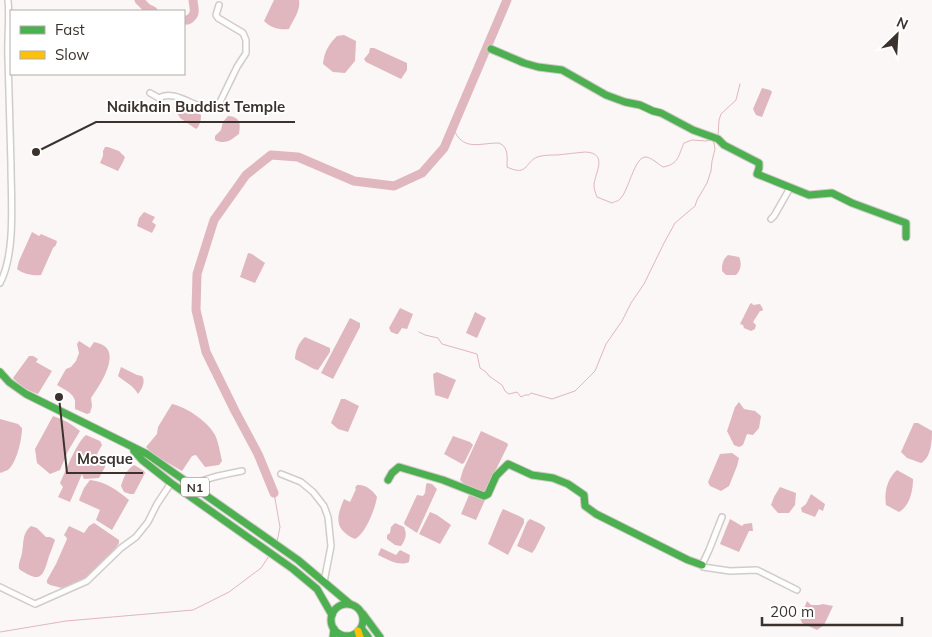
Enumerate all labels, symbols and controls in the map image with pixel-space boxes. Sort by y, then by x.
legend [10,10,185,75]
north arrow [872,10,922,60]
text: N [894,13,911,34]
text: Fast [55,20,85,39]
text: Slow [55,45,89,64]
callout: Naikhain Buddist Temple [96,92,295,122]
text: Naikhain Buddist Temple [107,97,285,116]
callout: Mosque [67,443,143,473]
text: Mosque [77,449,133,468]
road number: N1 [181,478,209,497]
scale bar [762,594,902,626]
text: 200 m [770,602,814,621]

